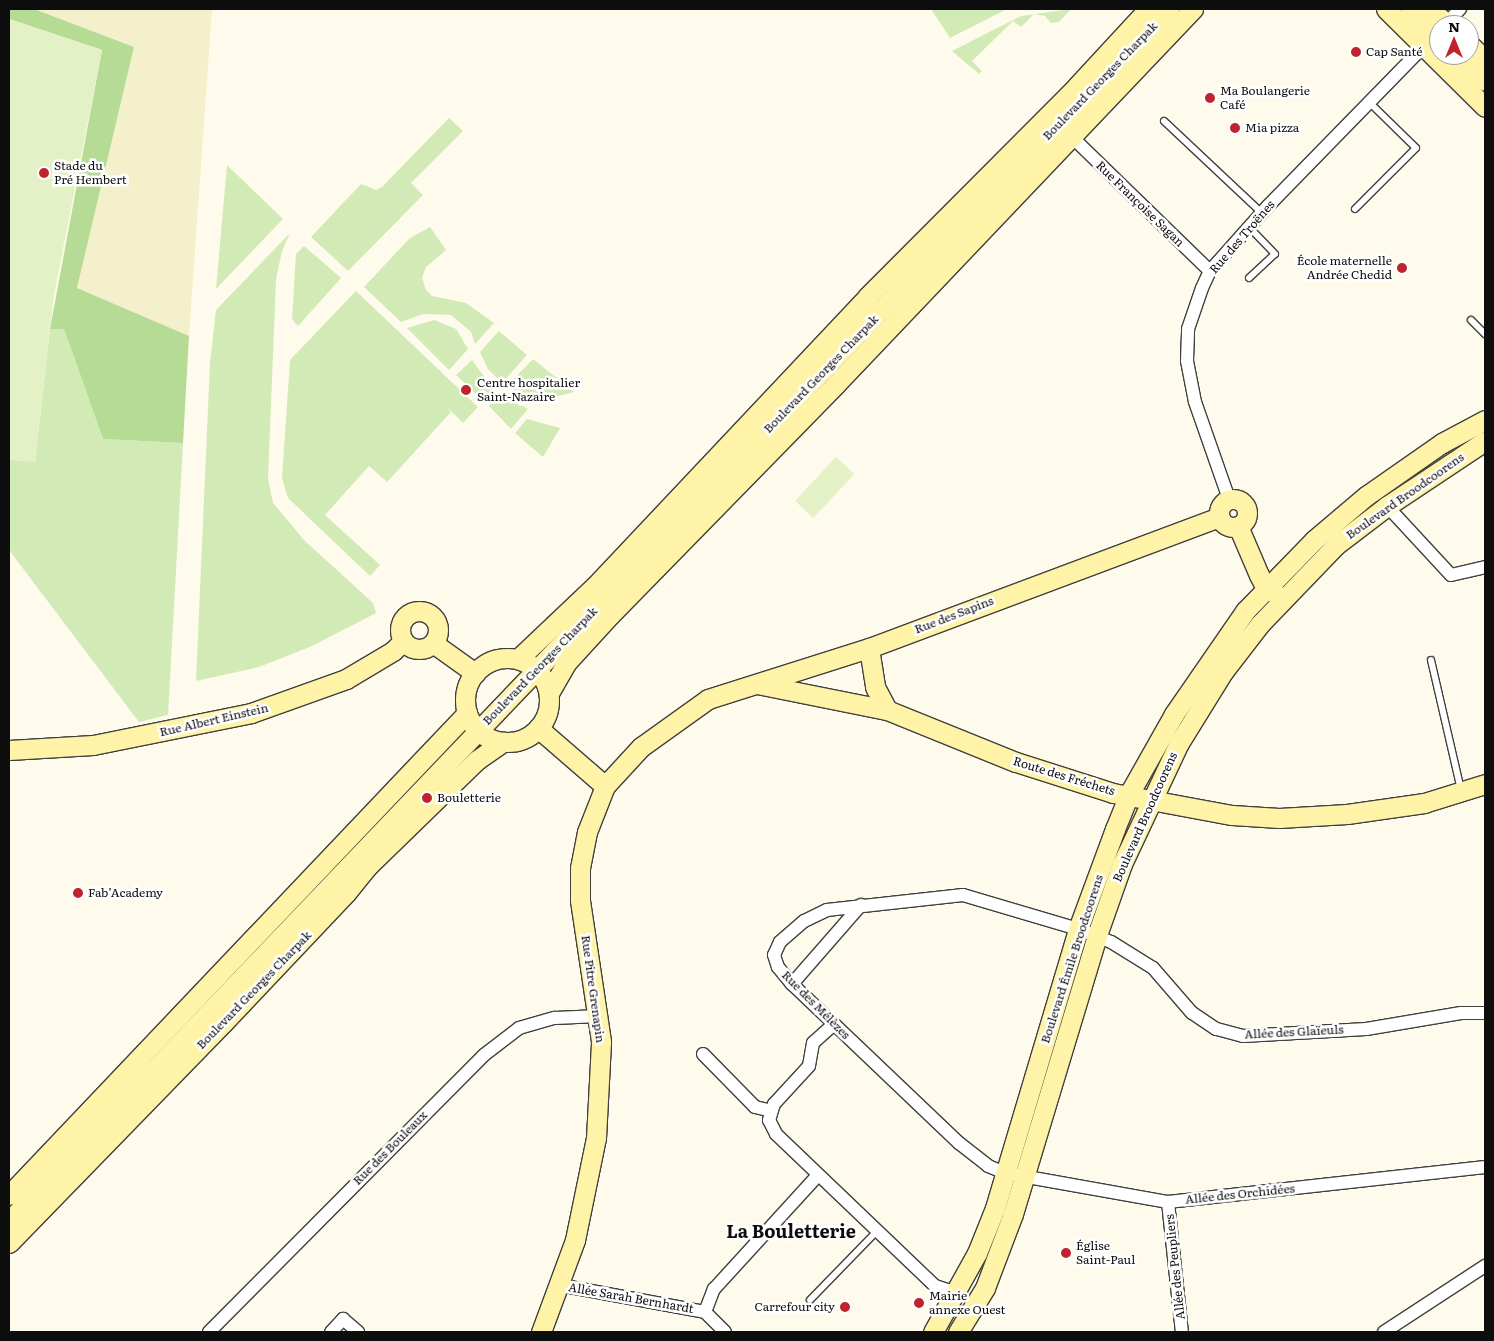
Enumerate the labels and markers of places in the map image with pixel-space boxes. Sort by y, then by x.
place label: Cap Santé [1366,45,1422,59]
marker: Cap Santé [1350,46,1362,58]
place label: Ma Boulangerie Café [1220,84,1310,112]
marker: Ma Boulangerie Café [1204,92,1216,104]
place label: Mia pizza [1245,121,1299,135]
marker: Mia pizza [1229,122,1241,134]
place label: Stade du Pré Hembert [54,159,127,187]
marker: Stade du Pré Hembert [38,167,50,179]
place label: École maternelle Andrée Chedid [1297,254,1392,282]
marker: École maternelle Andrée Chedid [1396,262,1408,274]
place label: Centre hospitalier Saint-Nazaire [477,376,580,404]
marker: Centre hospitalier Saint-Nazaire [459,383,473,397]
place label: Bouletterie [437,791,501,805]
marker: Bouletterie [421,792,433,804]
place label: Fab’Academy [88,886,163,900]
marker: Fab’Academy [72,887,84,899]
place label: Église Saint-Paul [1076,1239,1135,1267]
marker: Église Saint-Paul [1060,1247,1072,1259]
place label: Mairie annexe Ouest [929,1289,1005,1317]
marker: Mairie annexe Ouest [913,1297,925,1309]
place label: Carrefour city [754,1300,835,1314]
marker: Carrefour city [839,1301,851,1313]

